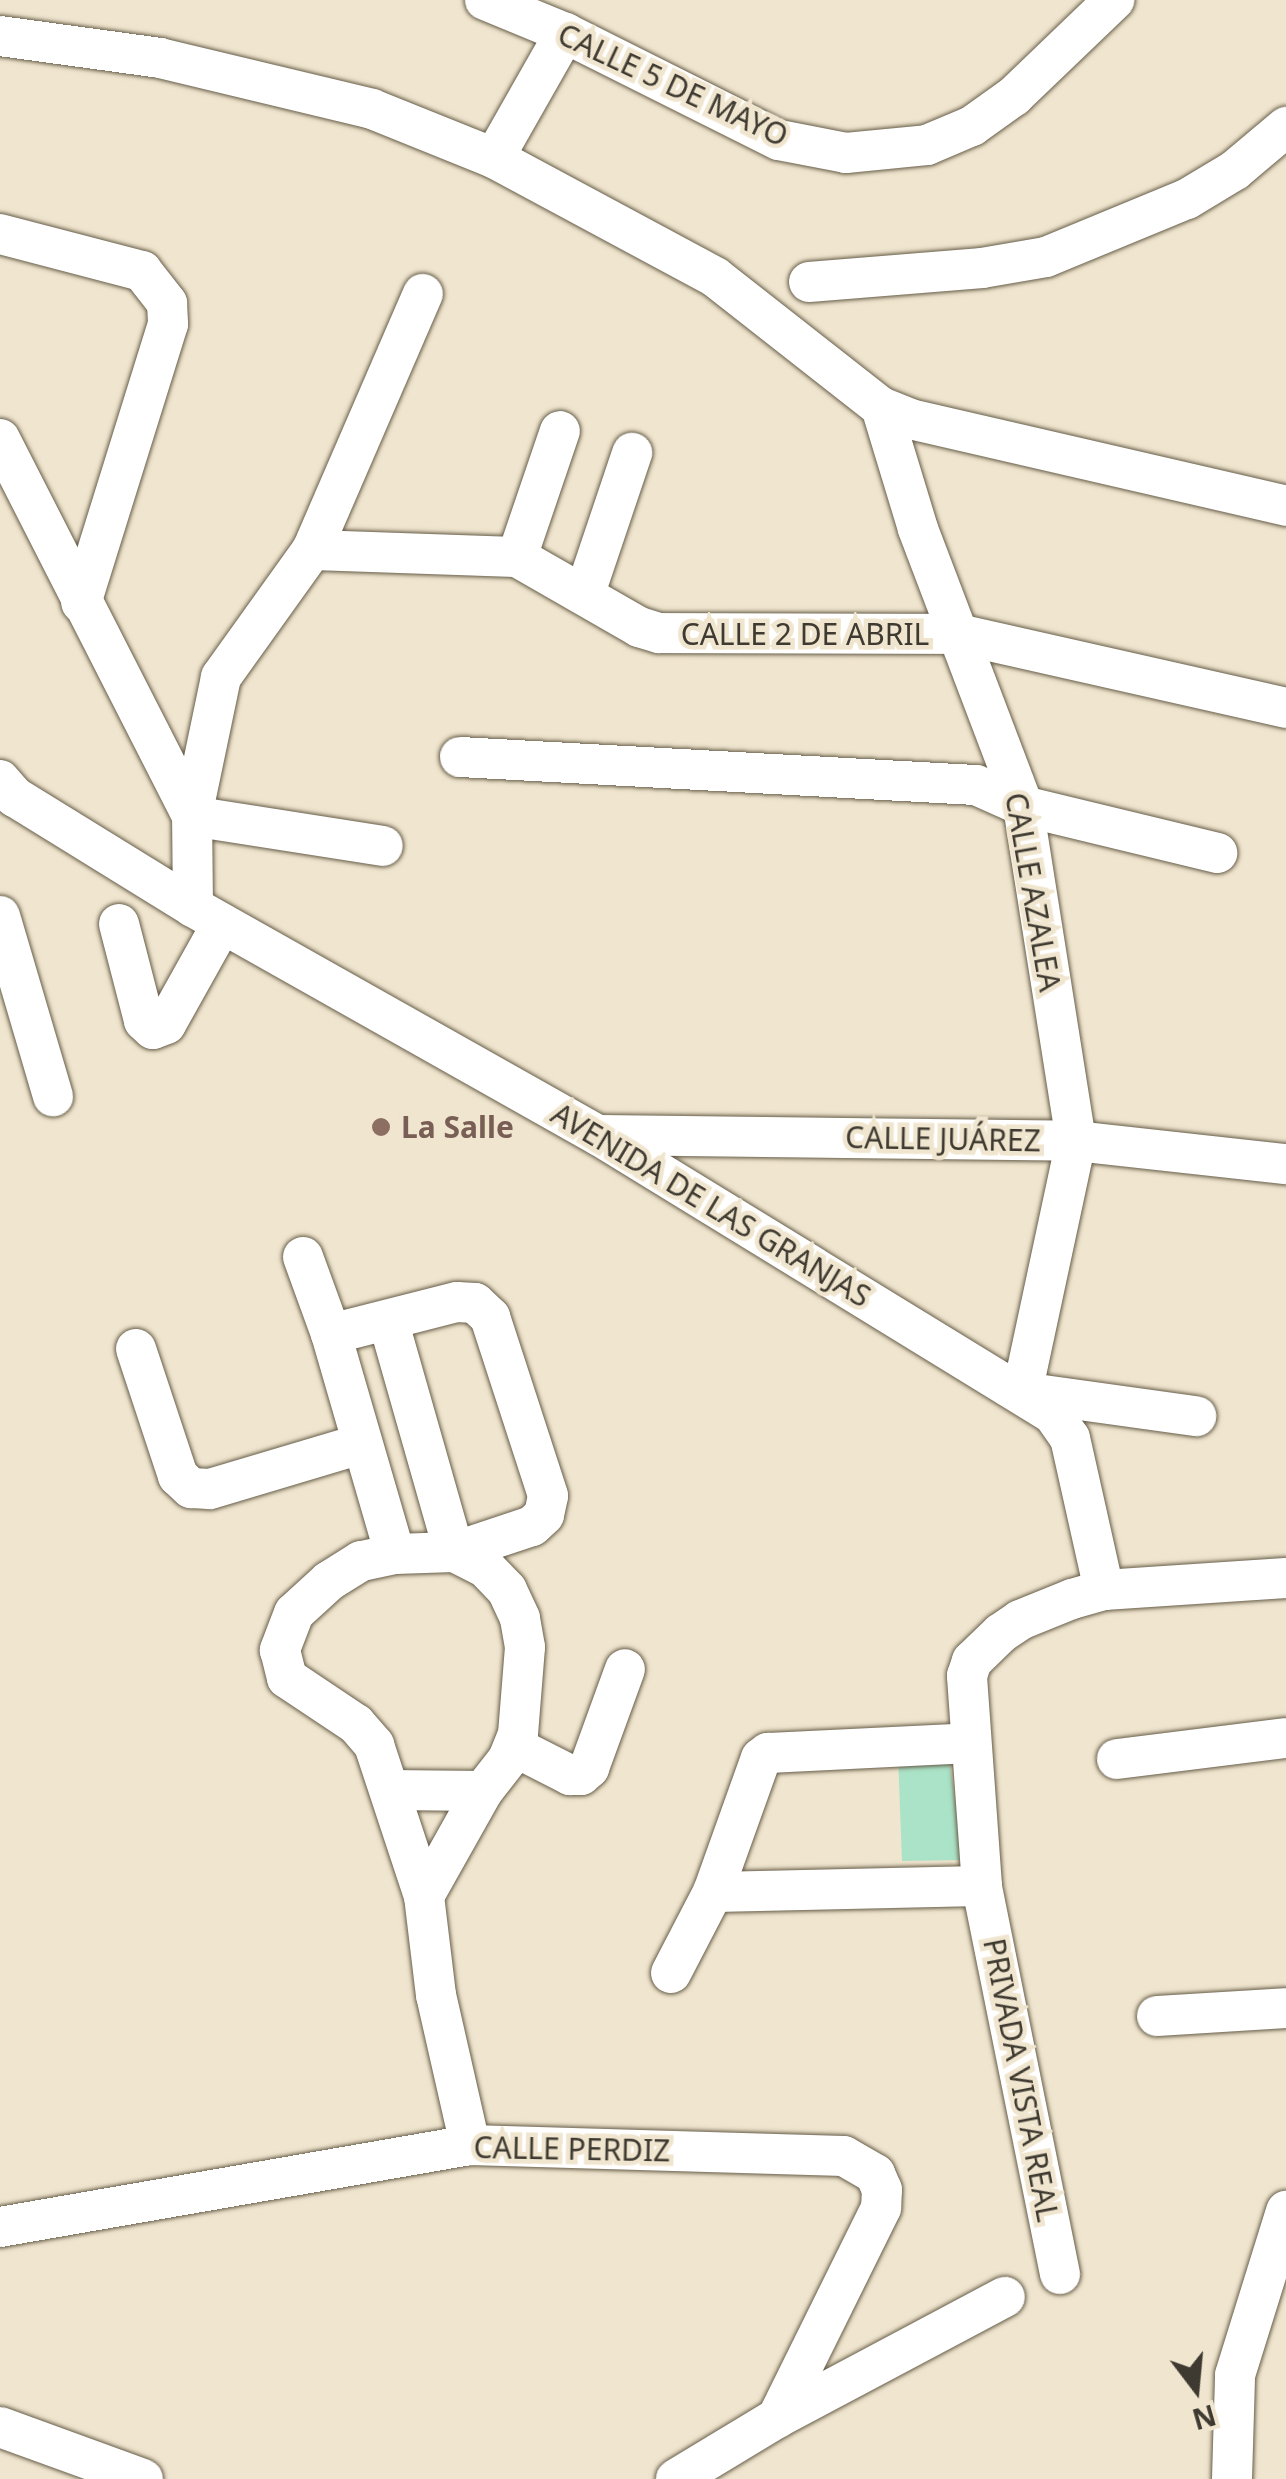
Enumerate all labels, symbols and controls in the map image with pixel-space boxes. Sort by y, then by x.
street label: CALLE 5 DE MAYO [552,16,794,154]
street label: CALLE 2 DE ABRIL [681,616,929,652]
street label: CALLE AZALEA [998,790,1068,994]
street label: AVENIDA DE LAS GRANJAS [545,1095,877,1315]
place label: La Salle [401,1109,514,1145]
marker: La Salle [370,1116,392,1138]
street label: CALLE JUÁREZ [845,1119,1041,1159]
street label: PRIVADA VISTA REAL [976,1935,1066,2225]
street label: CALLE PERDIZ [473,2129,671,2169]
north arrow [1146,2339,1246,2439]
text: N [1188,2396,1220,2439]

